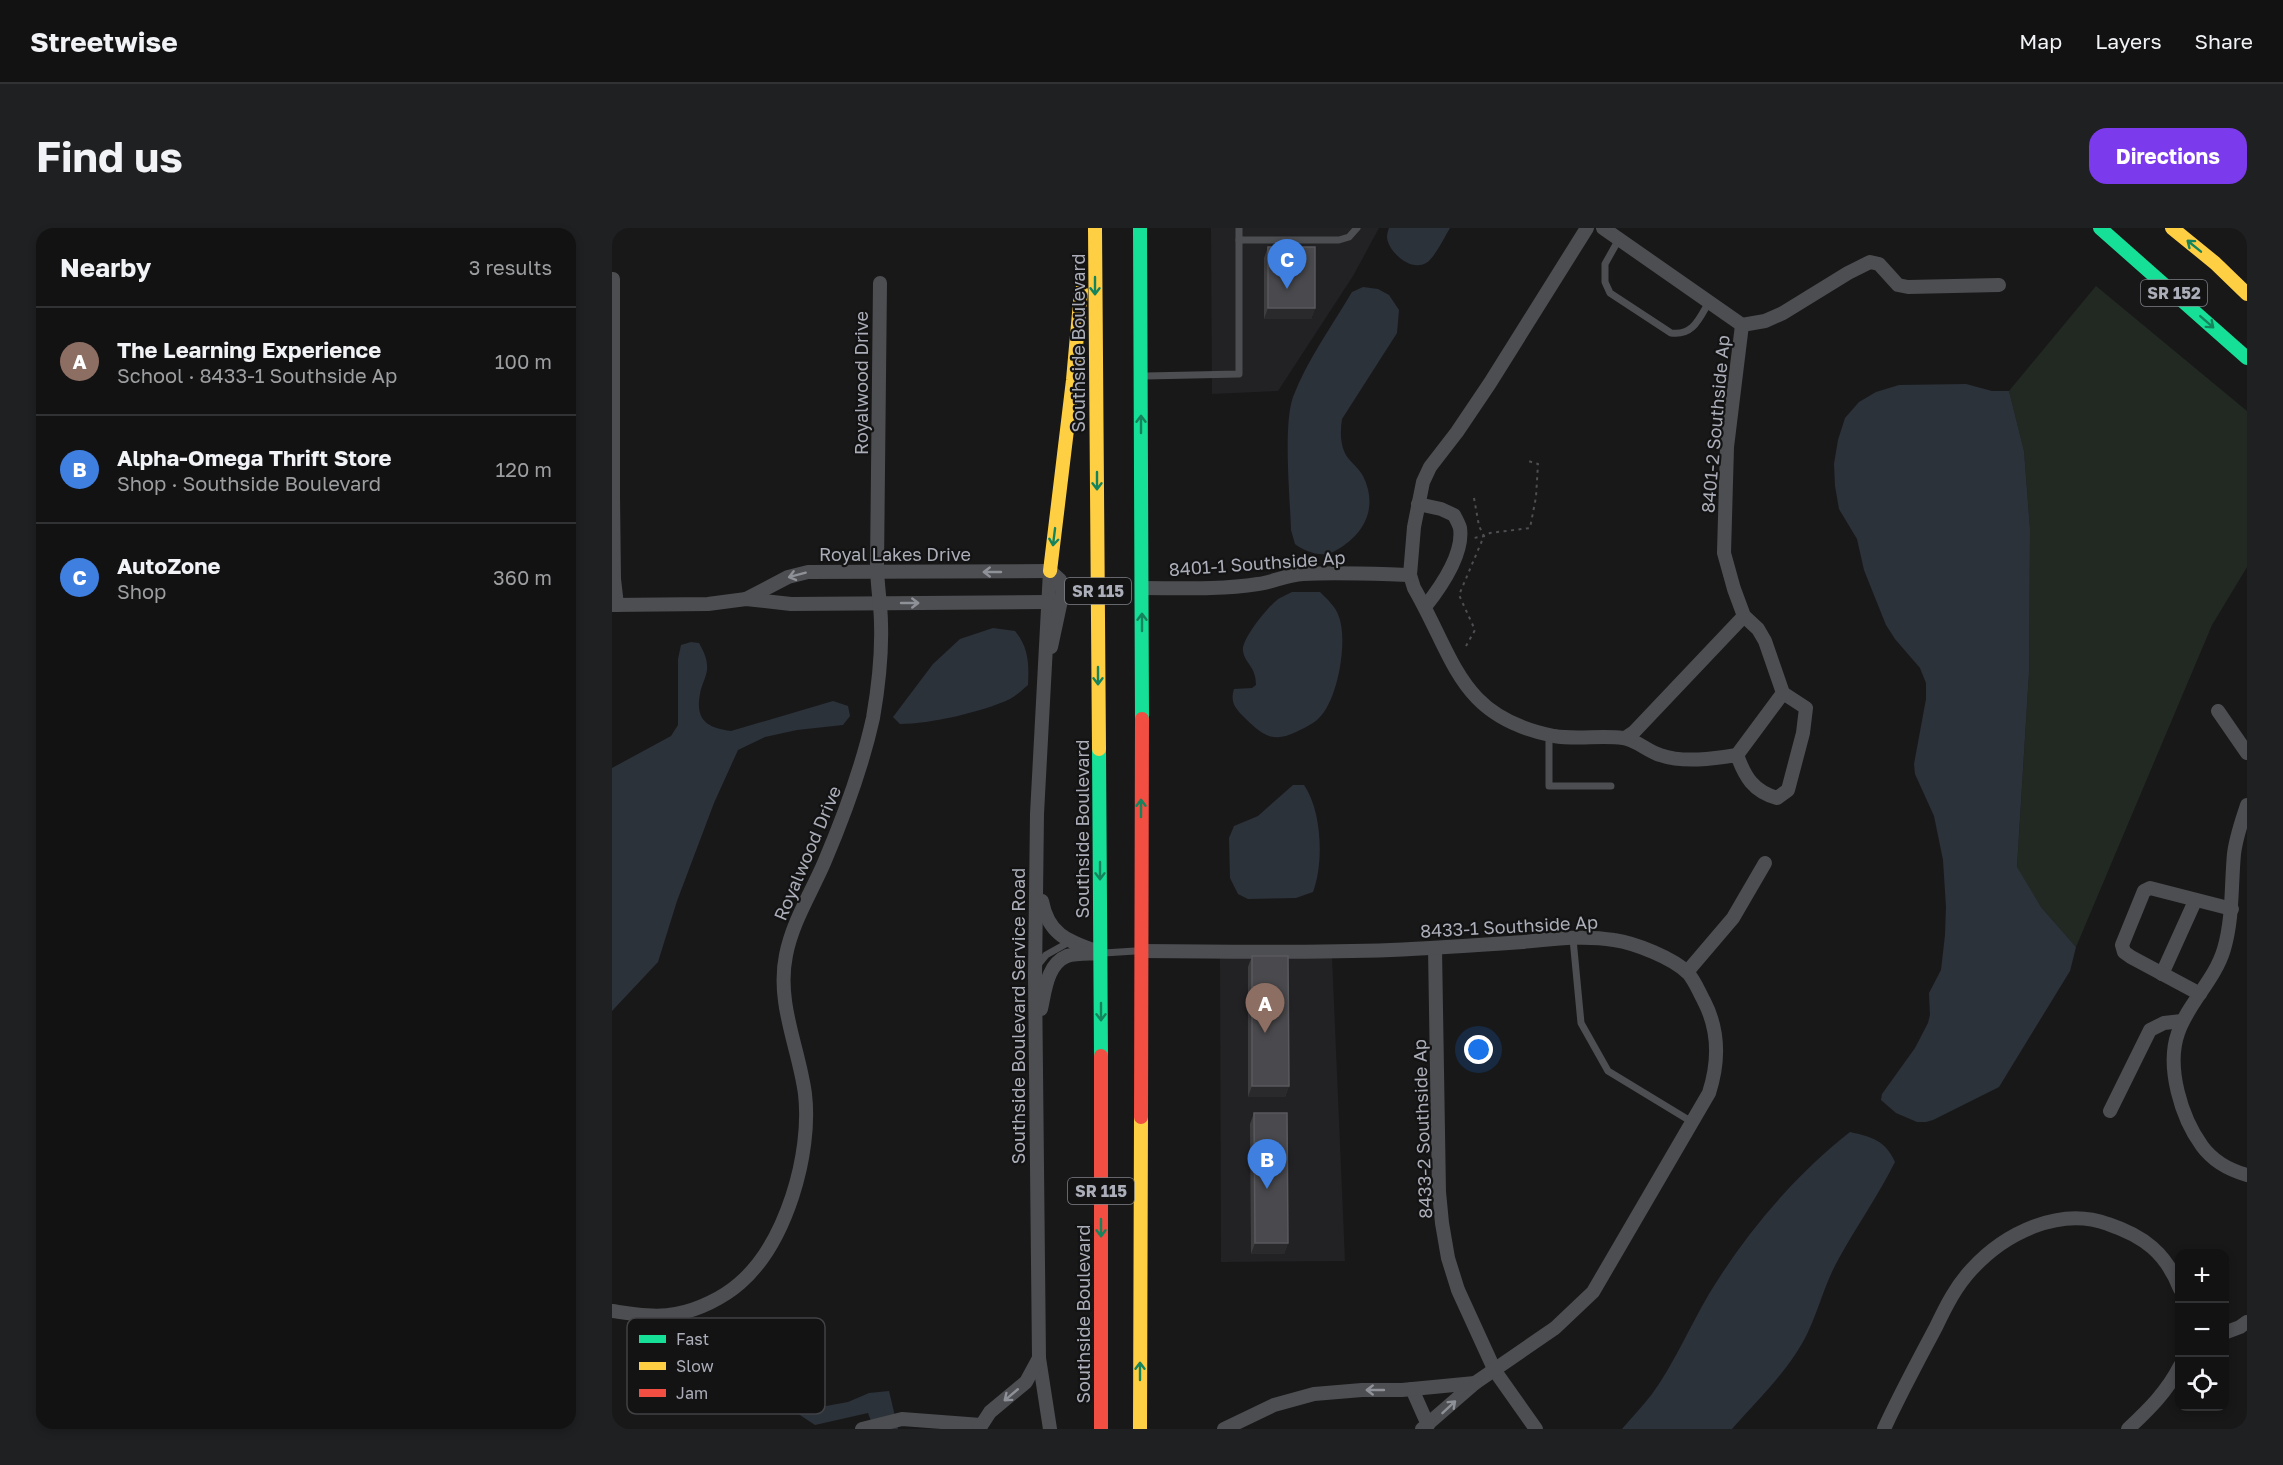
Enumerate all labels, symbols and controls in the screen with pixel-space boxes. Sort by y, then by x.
text: Streetwise [30,25,178,58]
text: Map [2019,28,2062,54]
text: Layers [2095,28,2162,54]
text: Share [2195,28,2253,54]
button: Directions [2089,128,2247,184]
text: Find us [36,131,183,181]
pin: C [1268,239,1306,289]
one-way arrow [2186,240,2202,253]
text: Nearby [60,252,151,283]
street label: Southside Boulevard [1067,254,1089,432]
text: 3 results [469,255,552,279]
one-way arrow [1089,276,1101,296]
road number: SR 152 [2141,280,2207,306]
street label: Royalwood Drive [850,311,872,455]
one-way arrow [2199,315,2214,329]
street label: 8401-2 Southside Ap [1696,334,1734,514]
text: The Learning Experience [117,336,381,363]
text: A [72,349,87,373]
text: 100 m [495,349,552,373]
text: School · 8433-1 Southside Ap [117,363,397,387]
one-way arrow [1135,415,1147,435]
text: Alpha-Omega Thrift Store [117,444,391,471]
text: B [72,457,87,481]
text: 120 m [496,457,552,481]
text: Shop · Southside Boulevard [117,471,381,495]
one-way arrow [1091,471,1103,491]
one-way arrow [1049,526,1060,546]
street label: Royal Lakes Drive [819,543,971,565]
street label: 8401-1 Southside Ap [1168,546,1346,580]
text: AutoZone [117,552,221,579]
text: C [72,565,87,589]
text: 360 m [493,565,552,589]
one-way arrow [982,566,1002,578]
one-way arrow [788,570,807,581]
road number: SR 115 [1065,578,1131,604]
text: Shop [117,579,166,603]
one-way arrow [899,597,919,609]
one-way arrow [1136,613,1148,633]
one-way arrow [1092,666,1104,686]
street label: Southside Boulevard [1071,740,1093,918]
street label: Royalwood Drive [769,782,845,924]
one-way arrow [1135,799,1147,819]
one-way arrow [1094,861,1106,881]
street label: Southside Boulevard Service Road [1007,868,1029,1164]
street label: 8433-1 Southside Ap [1420,910,1598,942]
pin: A [1246,984,1284,1033]
one-way arrow [1095,1001,1107,1021]
your location [1464,1035,1493,1064]
street label: 8433-2 Southside Ap [1408,1039,1436,1219]
pin: B [1248,1140,1286,1189]
road number: SR 115 [1068,1178,1134,1204]
one-way arrow [1095,1217,1107,1237]
street label: Southside Boulevard [1072,1225,1094,1403]
map controls [2175,1249,2229,1411]
button: + [2175,1249,2229,1303]
button: − [2175,1303,2229,1357]
legend [627,1318,825,1414]
text: Fast [676,1329,709,1349]
text: Slow [676,1356,714,1376]
button: locate [2175,1357,2229,1411]
one-way arrow [1134,1361,1146,1381]
text: Jam [676,1383,708,1403]
one-way arrow [1365,1384,1385,1396]
one-way arrow [1003,1388,1019,1401]
one-way arrow [1441,1400,1456,1414]

